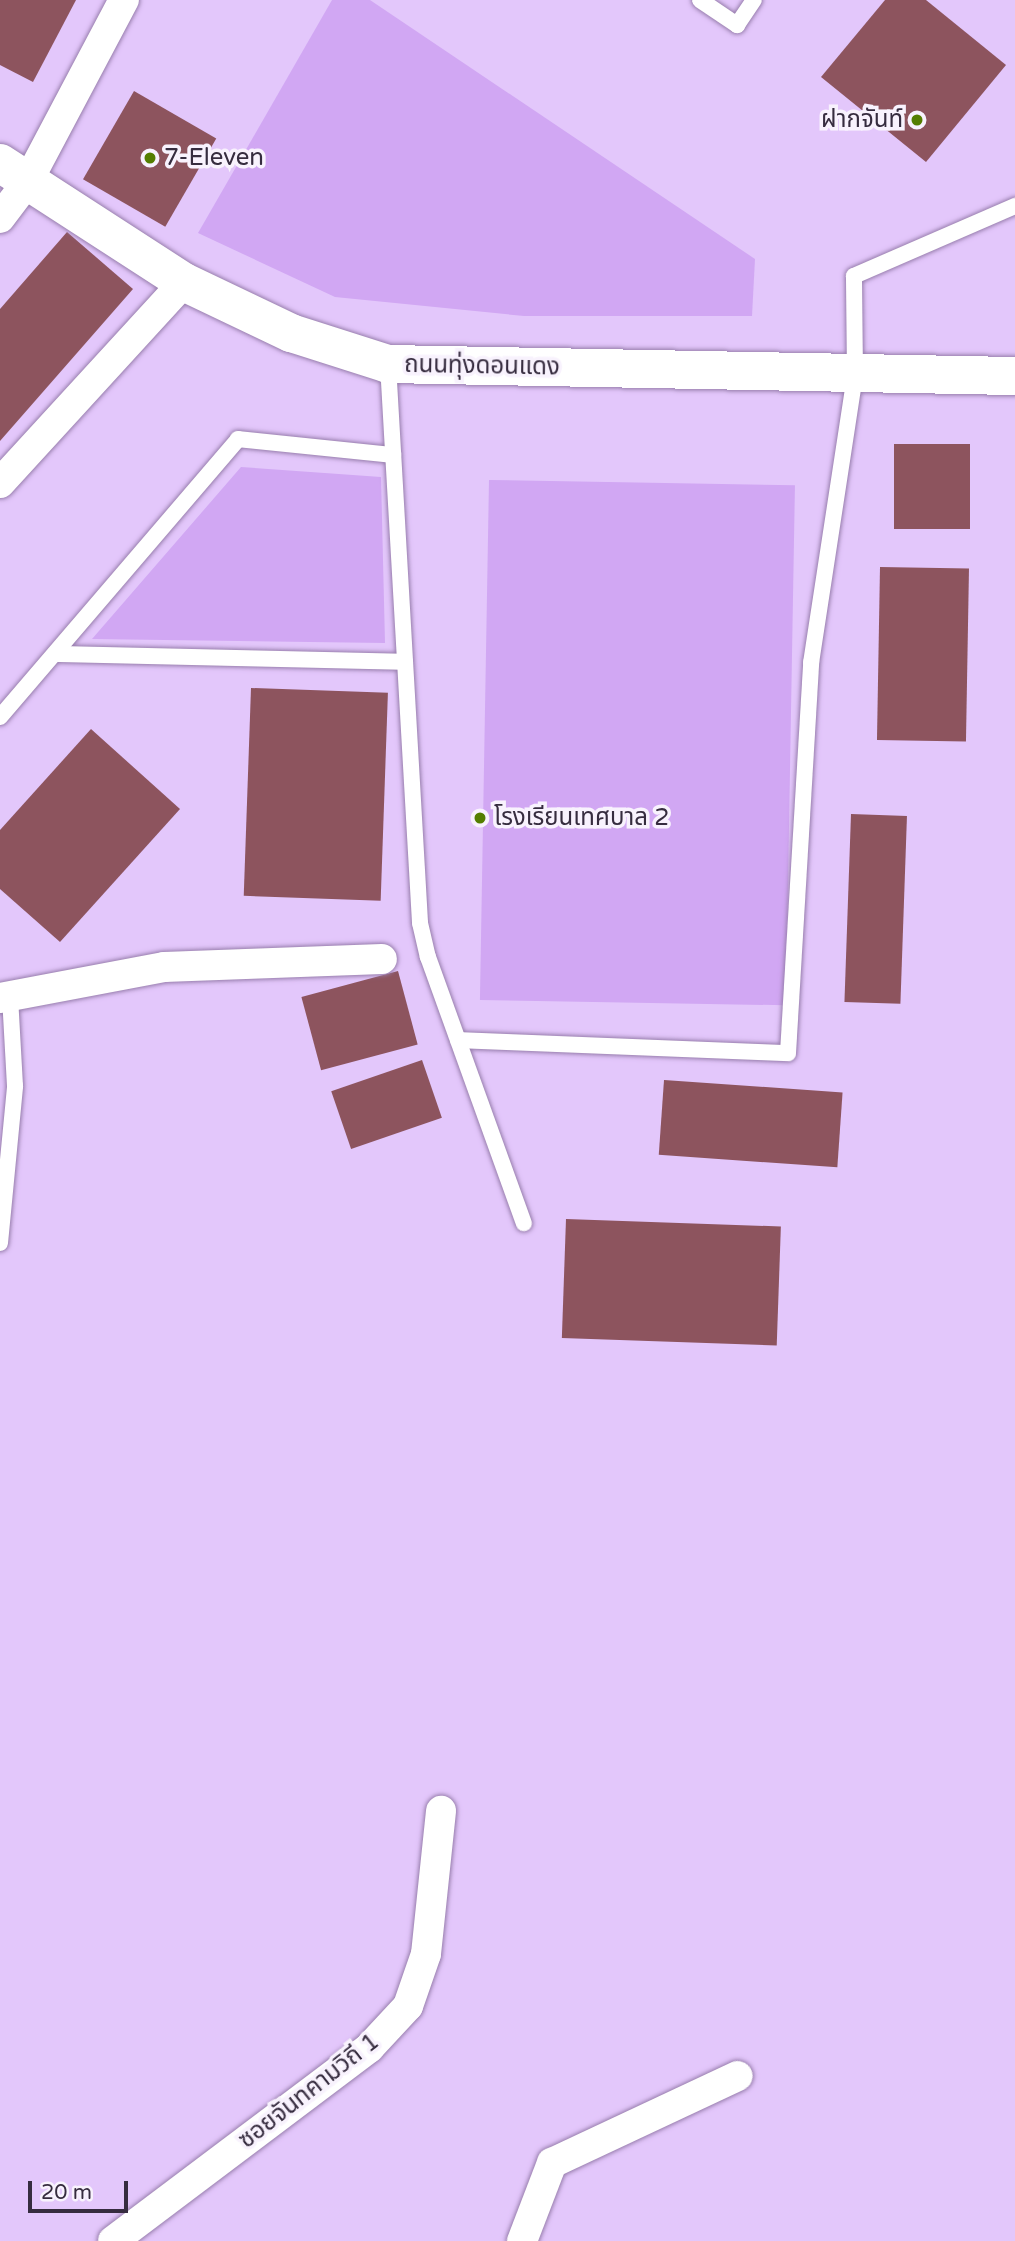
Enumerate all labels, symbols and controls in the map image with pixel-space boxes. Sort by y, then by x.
place label: ฝากจันท์ [821,106,903,134]
marker: ฝากจันท์ [909,112,925,128]
place label: 7-Eleven [164,144,264,172]
marker: 7-Eleven [142,150,158,166]
street label: ถนนทุ่งดอนแดง [404,350,560,382]
place label: โรงเรียนเทศบาล 2 [494,804,669,832]
marker: โรงเรียนเทศบาล 2 [472,810,488,826]
street label: ซอยจันทคามวิถี 1 [233,2027,385,2155]
scale bar [32,2168,131,2212]
text: 20 m [41,2180,92,2205]

